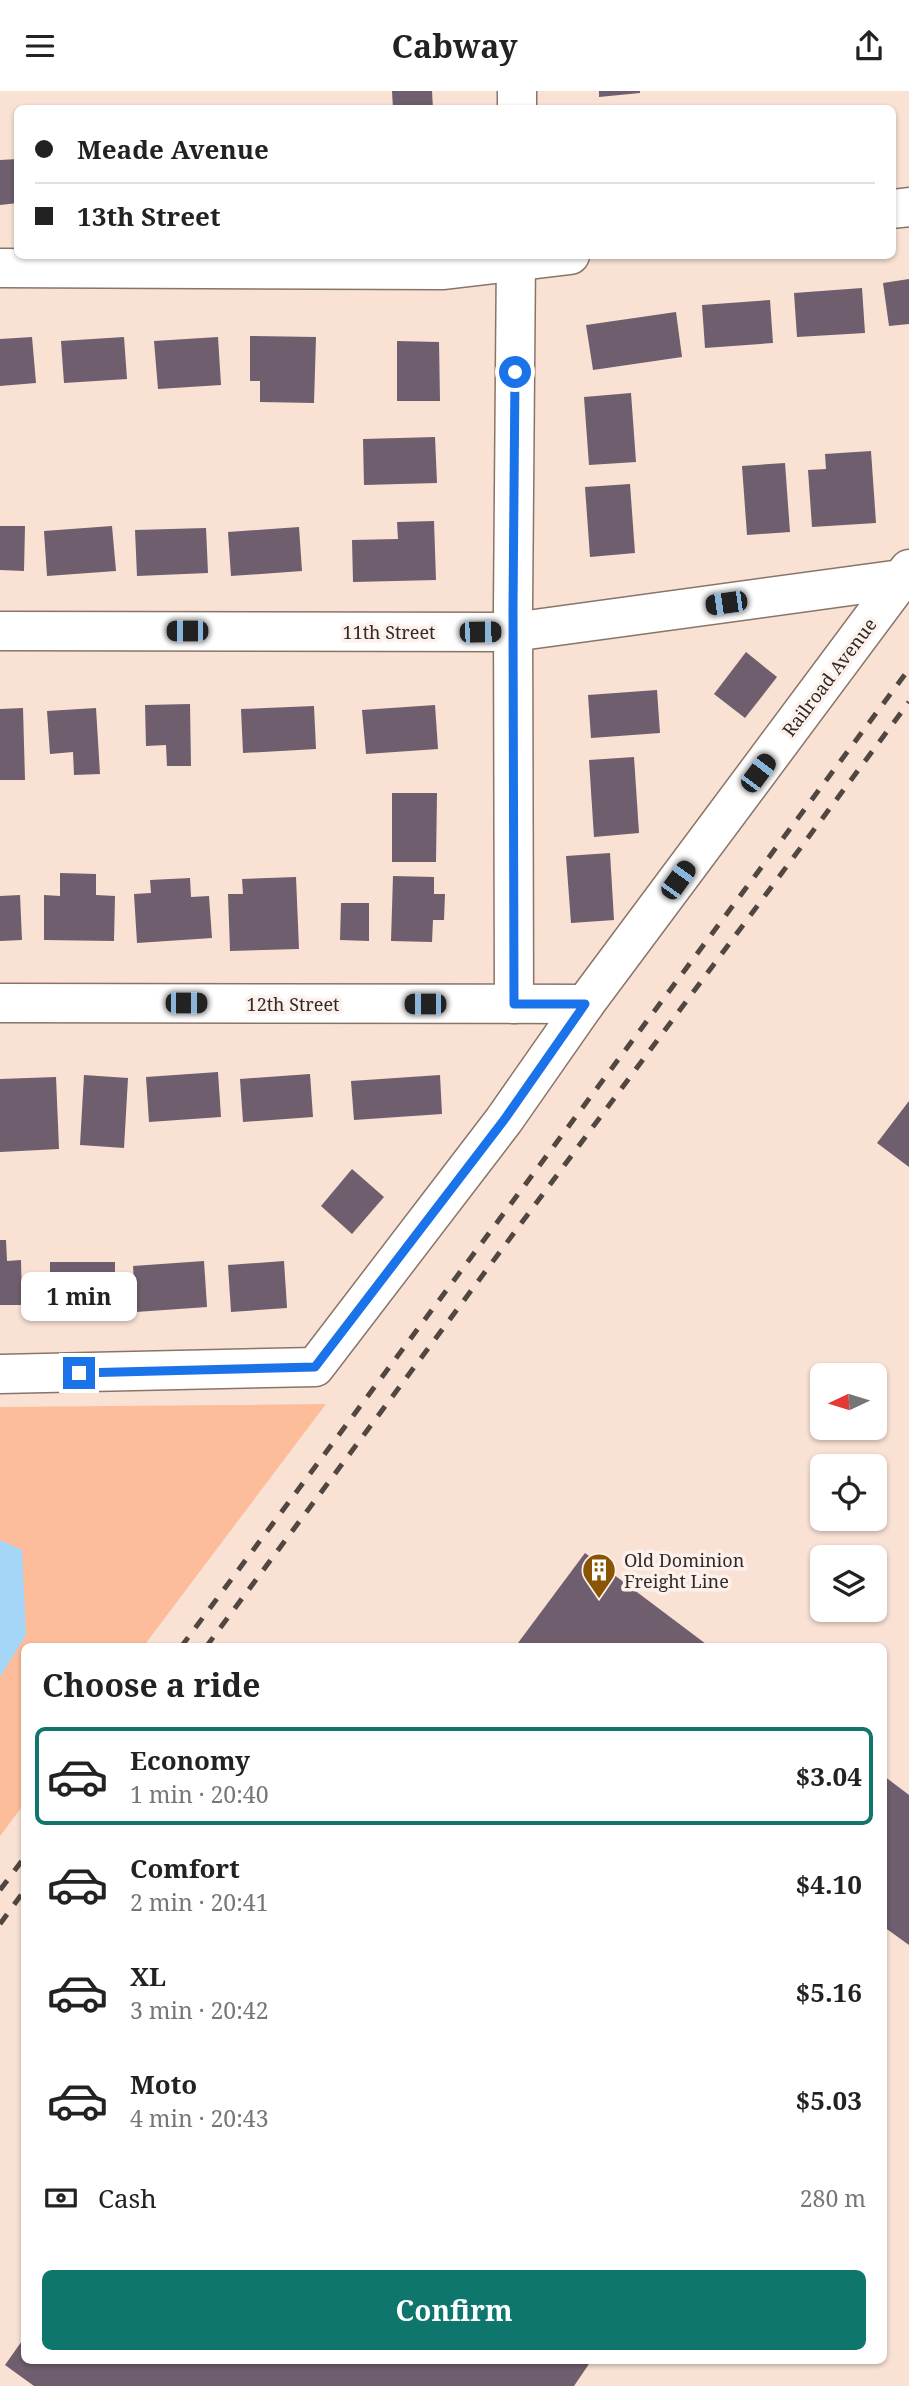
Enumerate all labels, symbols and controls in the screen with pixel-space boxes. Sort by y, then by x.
text: Cabway [392,24,517,67]
icon: menu [21,27,59,65]
icon: share [850,27,888,65]
text: Meade Avenue [77,131,269,167]
text: 13th Street [77,198,220,234]
route start [499,356,531,388]
car [704,590,749,616]
street label: Railroad Avenue [777,613,881,741]
street label: 11th Street [343,620,435,644]
car [167,621,209,642]
car [459,621,502,643]
car [737,750,780,796]
car [658,857,699,903]
street label: 12th Street [247,992,339,1016]
car [166,993,208,1014]
car [405,994,447,1015]
callout: 1 min [21,1271,137,1321]
text: 1 min [46,1280,112,1312]
route end [63,1357,95,1389]
north arrow [810,1363,887,1440]
map controls [810,1363,887,1622]
button: locate [810,1454,887,1531]
button: layers [810,1545,887,1622]
place label: Old Dominion Freight Line [624,1548,745,1593]
building icon: Old Dominion Freight Line [580,1551,618,1600]
text: Choose a ride [42,1663,261,1706]
text: Economy [130,1742,250,1778]
icon: car [46,1745,109,1808]
text: $3.04 [796,1758,862,1794]
text: 1 min · 20:40 [130,1778,268,1810]
text: Comfort [130,1850,240,1886]
icon: car [46,1853,109,1916]
text: $4.10 [796,1866,862,1902]
text: 2 min · 20:41 [130,1886,268,1918]
text: XL [130,1958,166,1994]
icon: car [46,1961,109,2024]
text: $5.16 [796,1974,862,2010]
text: 3 min · 20:42 [130,1994,268,2026]
text: Moto [130,2066,197,2102]
icon: car [46,2069,109,2132]
text: $5.03 [796,2082,862,2118]
text: 4 min · 20:43 [130,2102,268,2134]
icon: cash [42,2179,80,2217]
text: Cash [98,2180,157,2216]
text: 280 m [800,2182,866,2214]
button: Confirm [42,2270,866,2350]

